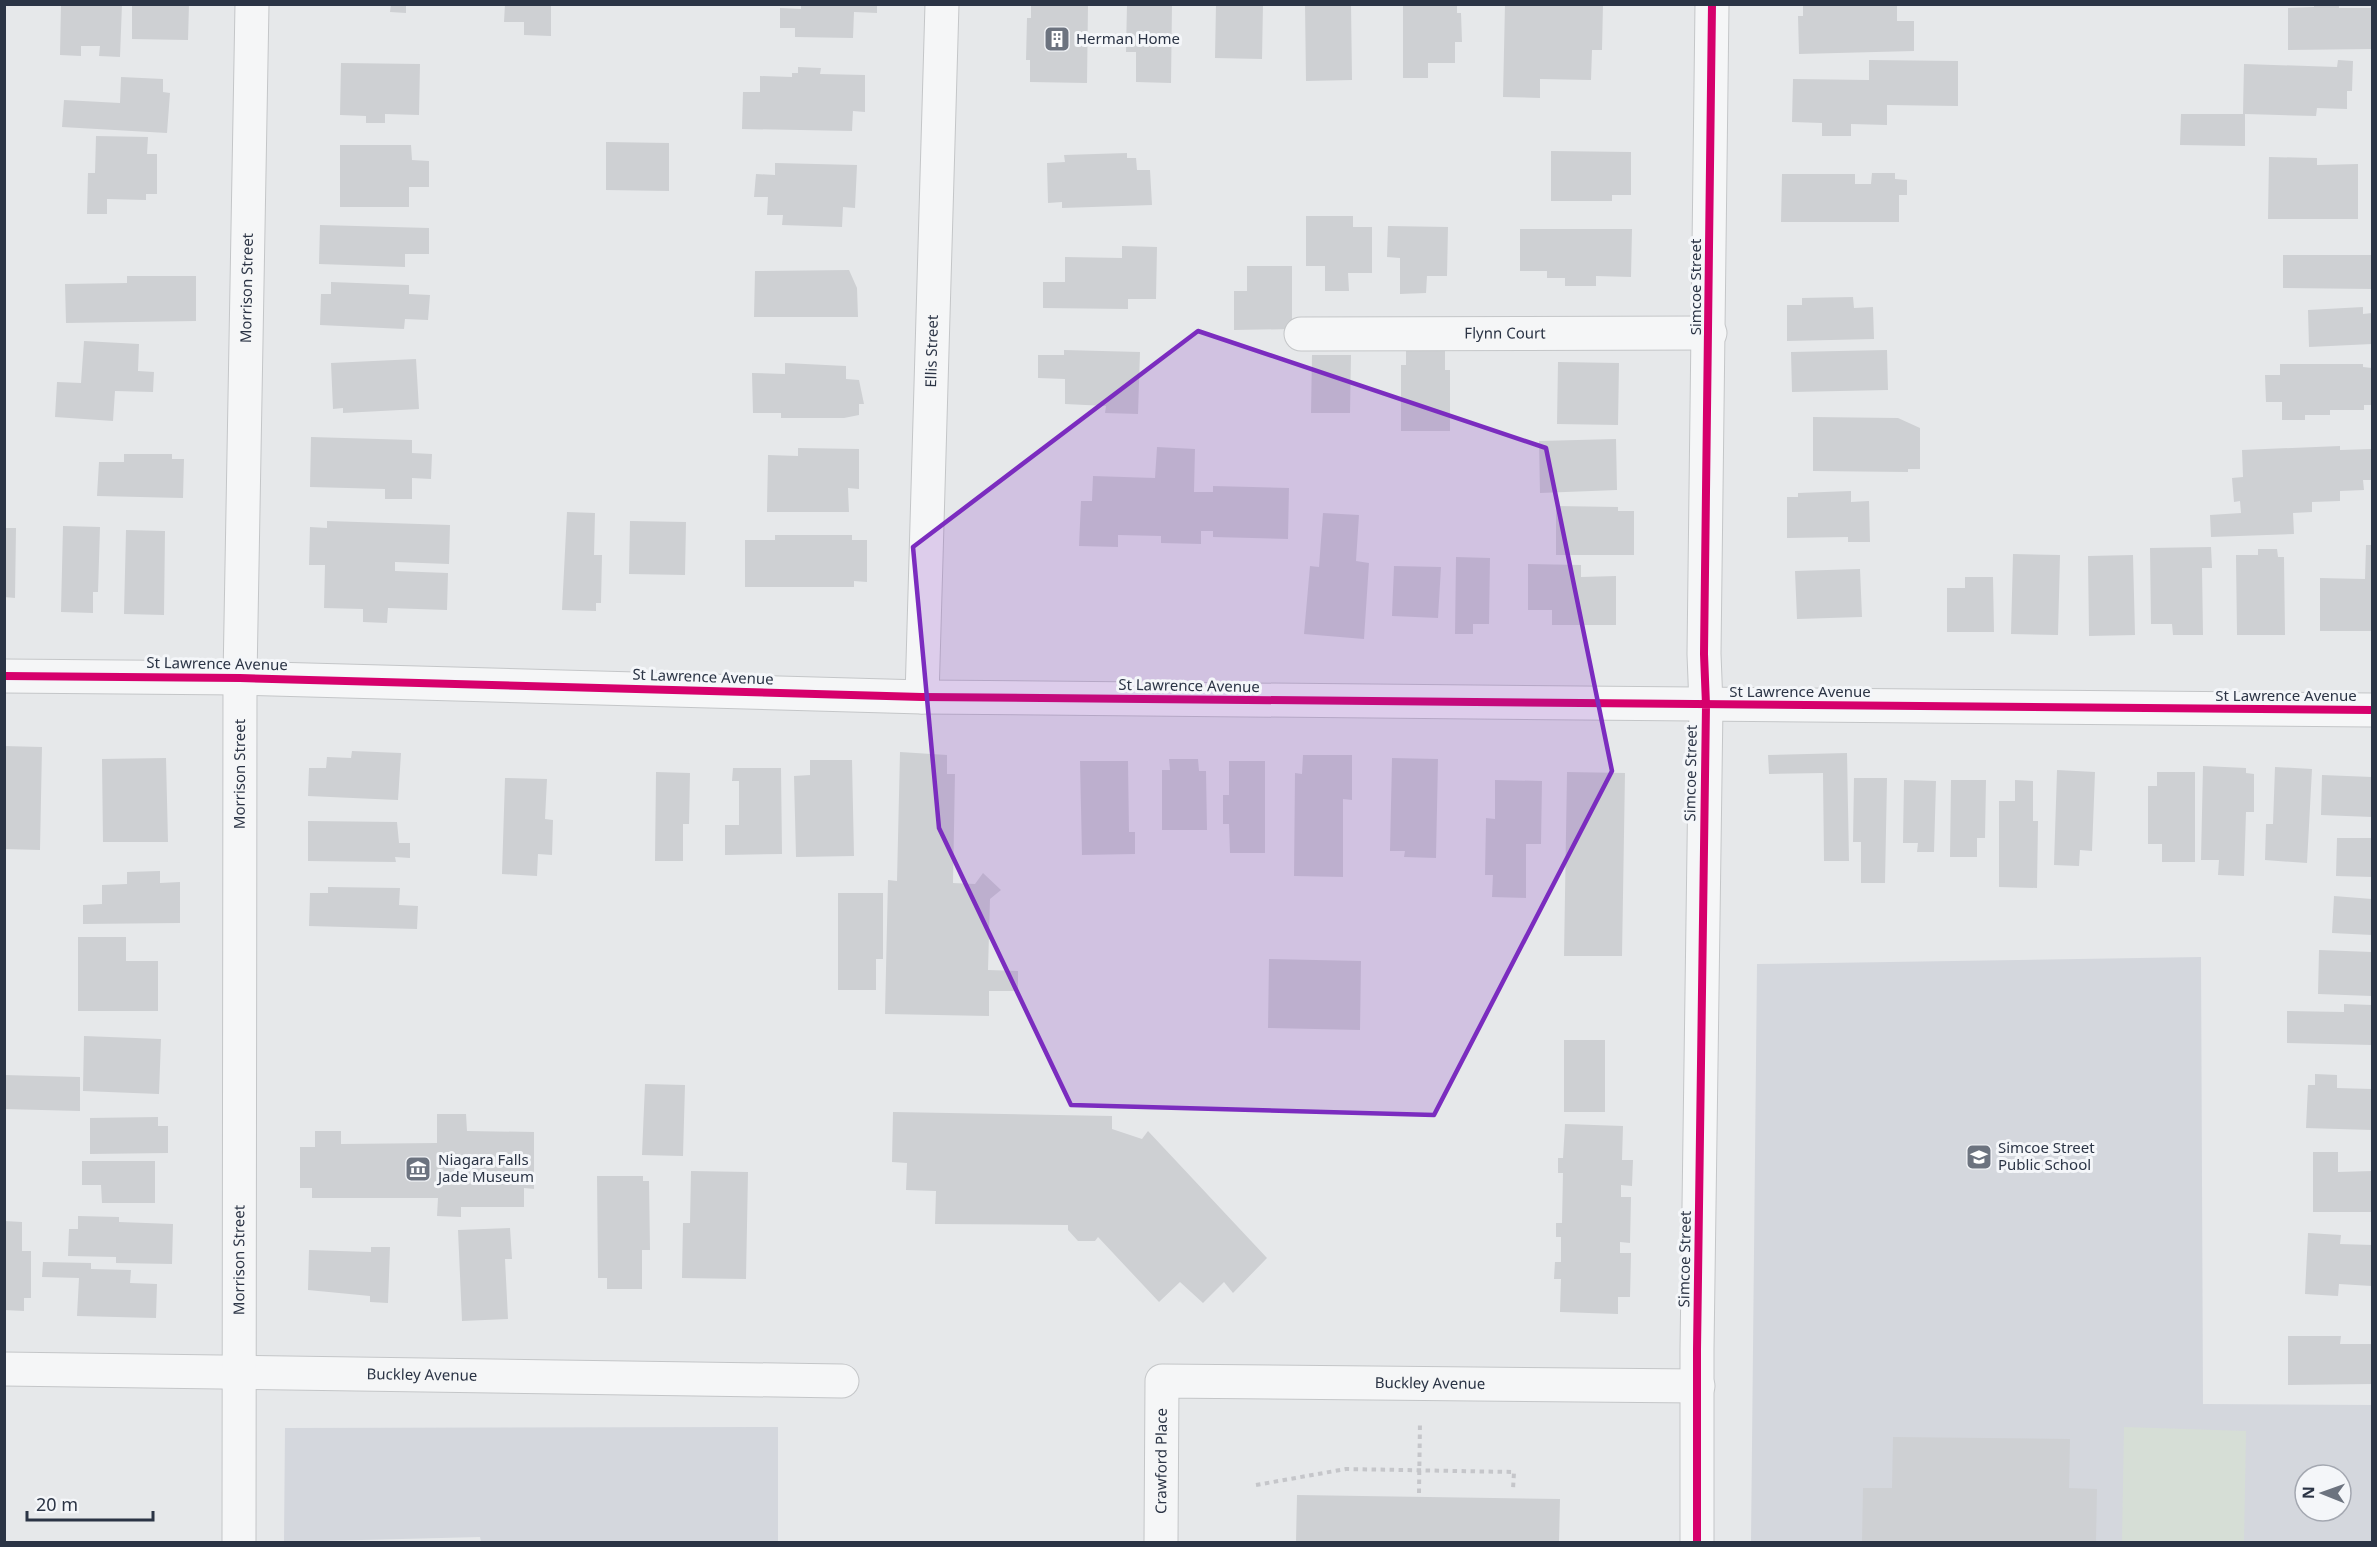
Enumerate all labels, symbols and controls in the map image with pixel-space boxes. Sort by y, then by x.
building icon: Herman Home [1042,24,1072,54]
place label: Herman Home [1076,28,1180,48]
street label: Morrison Street [235,232,257,343]
street label: Simcoe Street [1685,238,1705,335]
street label: Ellis Street [920,314,942,388]
street label: Flynn Court [1464,322,1546,343]
street label: St Lawrence Avenue [146,652,288,674]
street label: St Lawrence Avenue [632,664,774,688]
street label: St Lawrence Avenue [1118,674,1260,696]
street label: St Lawrence Avenue [1729,681,1871,701]
street label: St Lawrence Avenue [2215,685,2357,705]
street label: Morrison Street [229,718,249,829]
street label: Simcoe Street [1679,724,1701,821]
place label: Simcoe Street Public School [1998,1137,2095,1174]
school or university icon: Simcoe Street Public School [1964,1142,1994,1172]
place label: Niagara Falls Jade Museum [436,1149,534,1186]
museum icon: Niagara Falls Jade Museum [403,1154,433,1184]
street label: Morrison Street [228,1204,248,1315]
street label: Simcoe Street [1673,1210,1695,1307]
street label: Buckley Avenue [367,1363,477,1385]
street label: Buckley Avenue [1375,1372,1485,1393]
street label: Crawford Place [1150,1408,1171,1514]
north arrow [2293,1463,2353,1523]
scale bar [27,1484,153,1522]
text: N [2297,1486,2319,1499]
text: 20 m [36,1492,78,1516]

